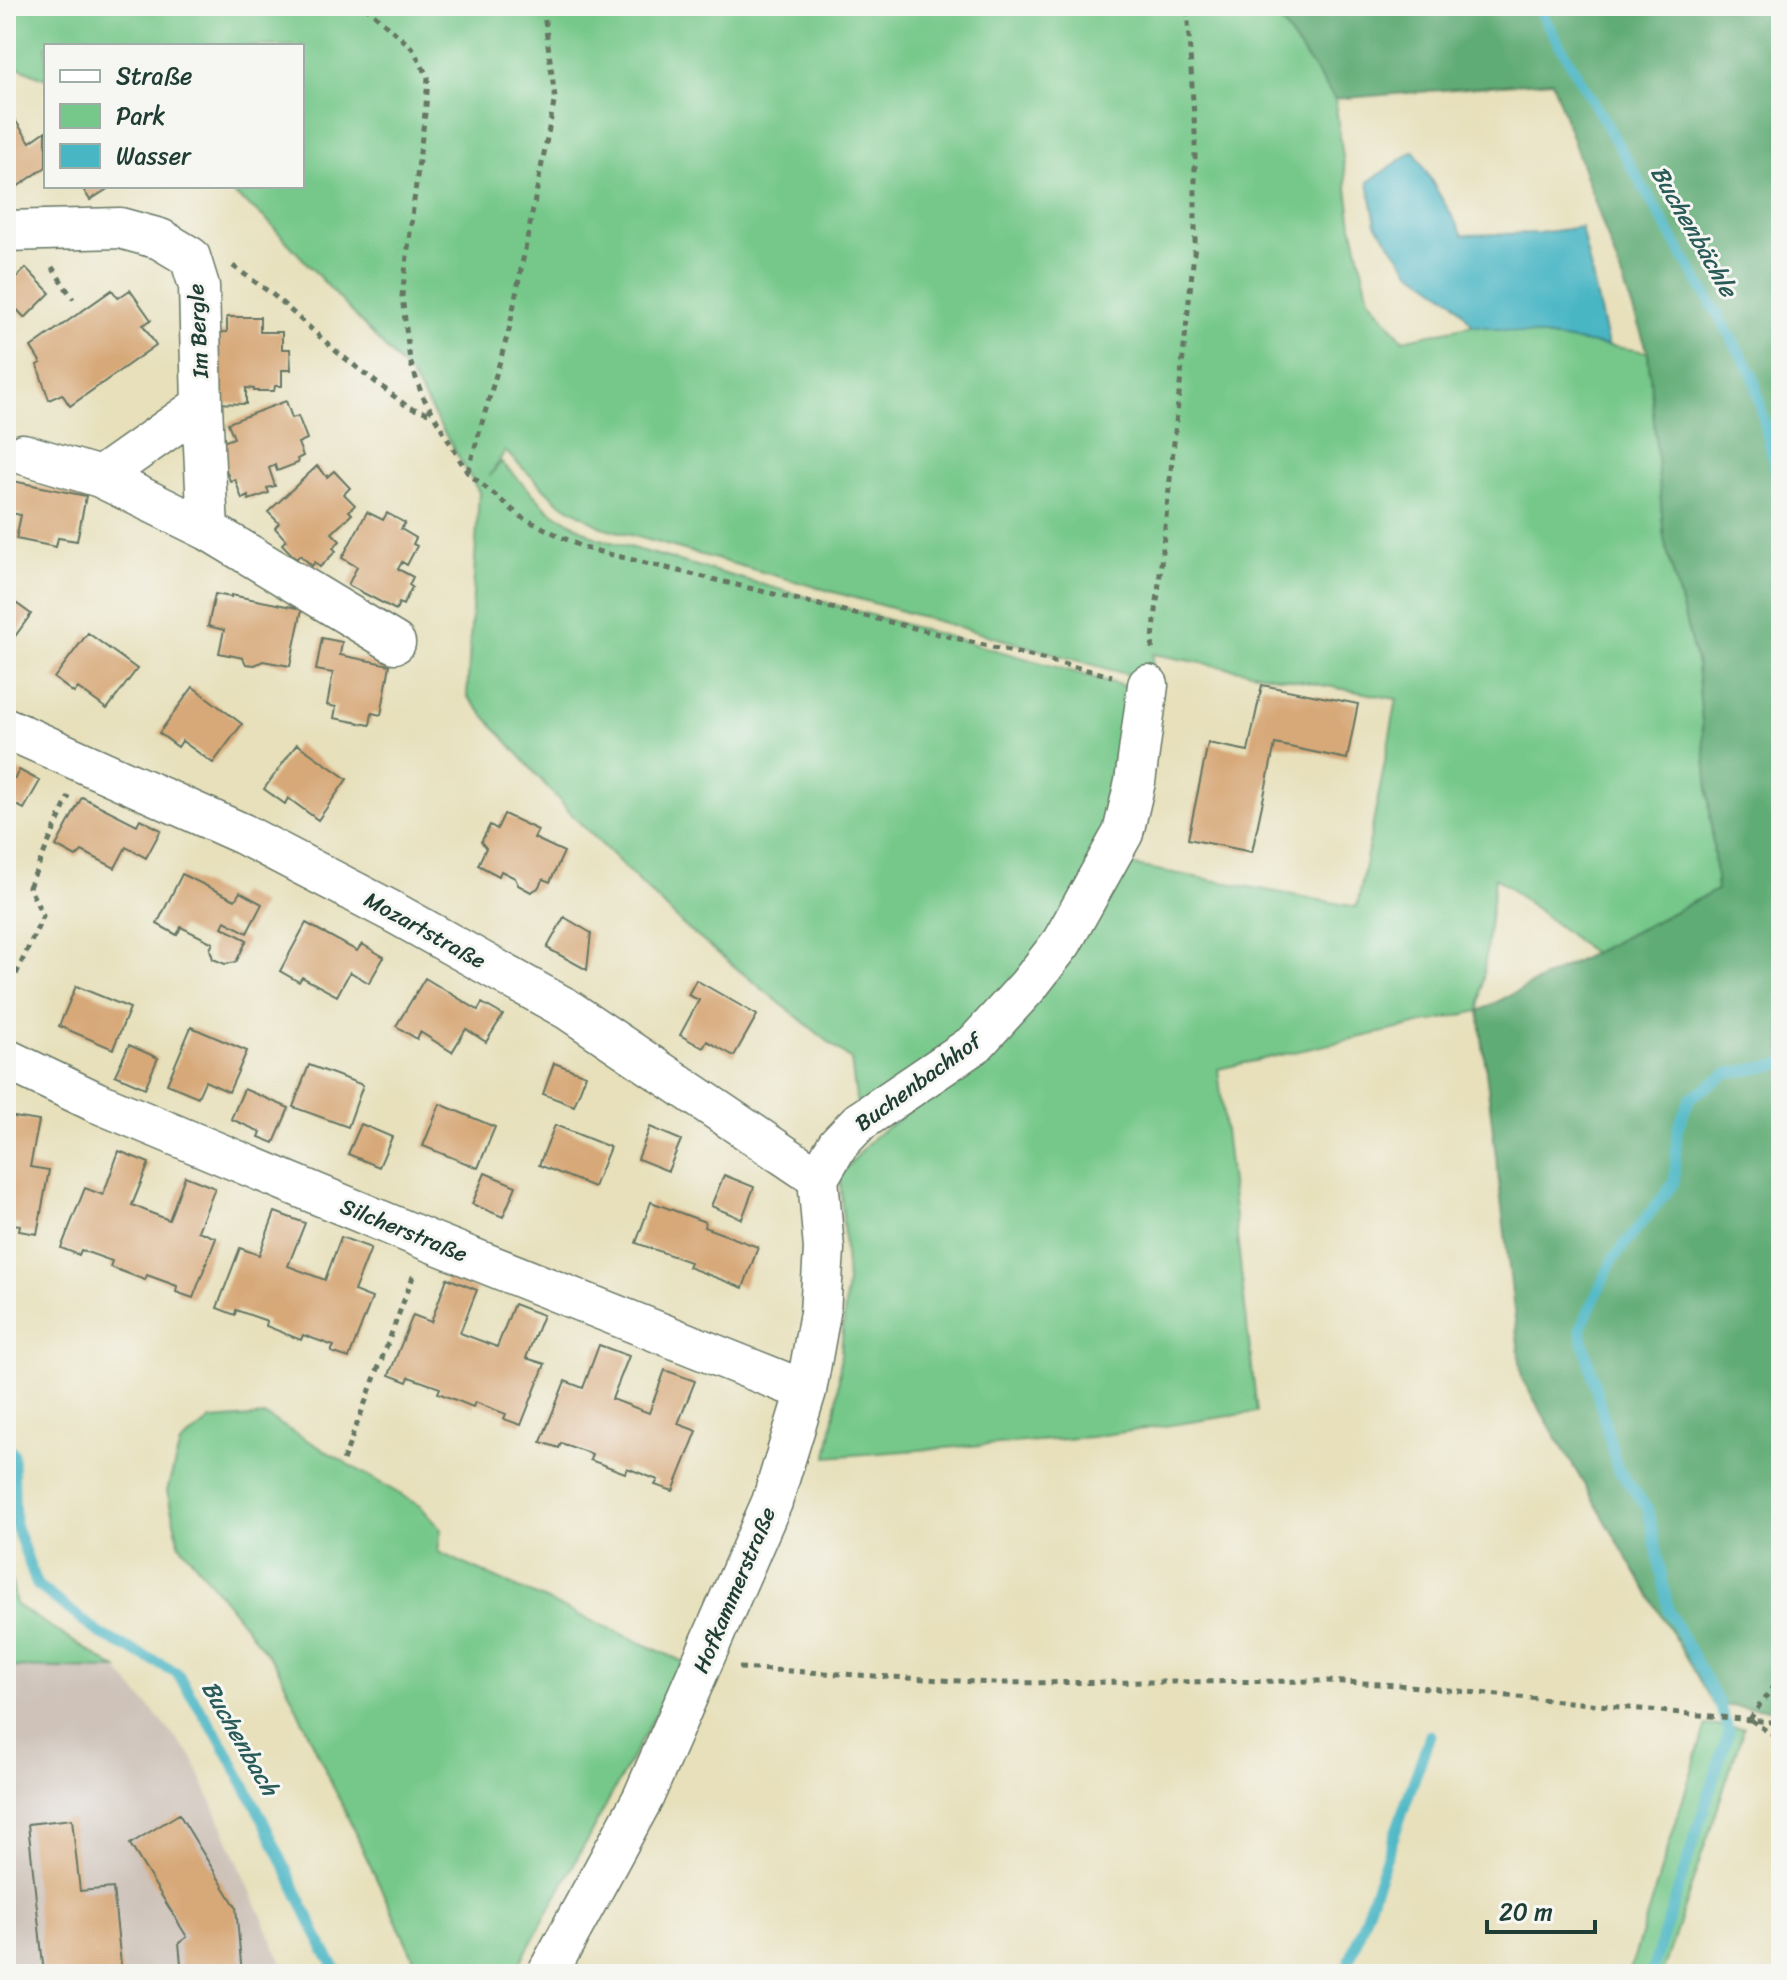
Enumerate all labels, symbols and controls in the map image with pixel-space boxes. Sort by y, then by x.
legend [44,44,304,188]
text: Straße [116,55,192,97]
text: Park [116,95,165,137]
text: Wasser [116,135,192,177]
water label: Buchenbächle [1639,157,1750,307]
street label: Im Bergle [176,283,220,380]
street label: Mozartstraße [357,880,493,980]
street label: Buchenbachhof [846,1021,992,1142]
street label: Silcherstraße [334,1187,474,1273]
street label: Hofkammerstraße [681,1501,787,1679]
water label: Buchenbach [190,1672,291,1806]
scale bar [1487,1884,1595,1934]
text: 20 m [1499,1891,1553,1933]

